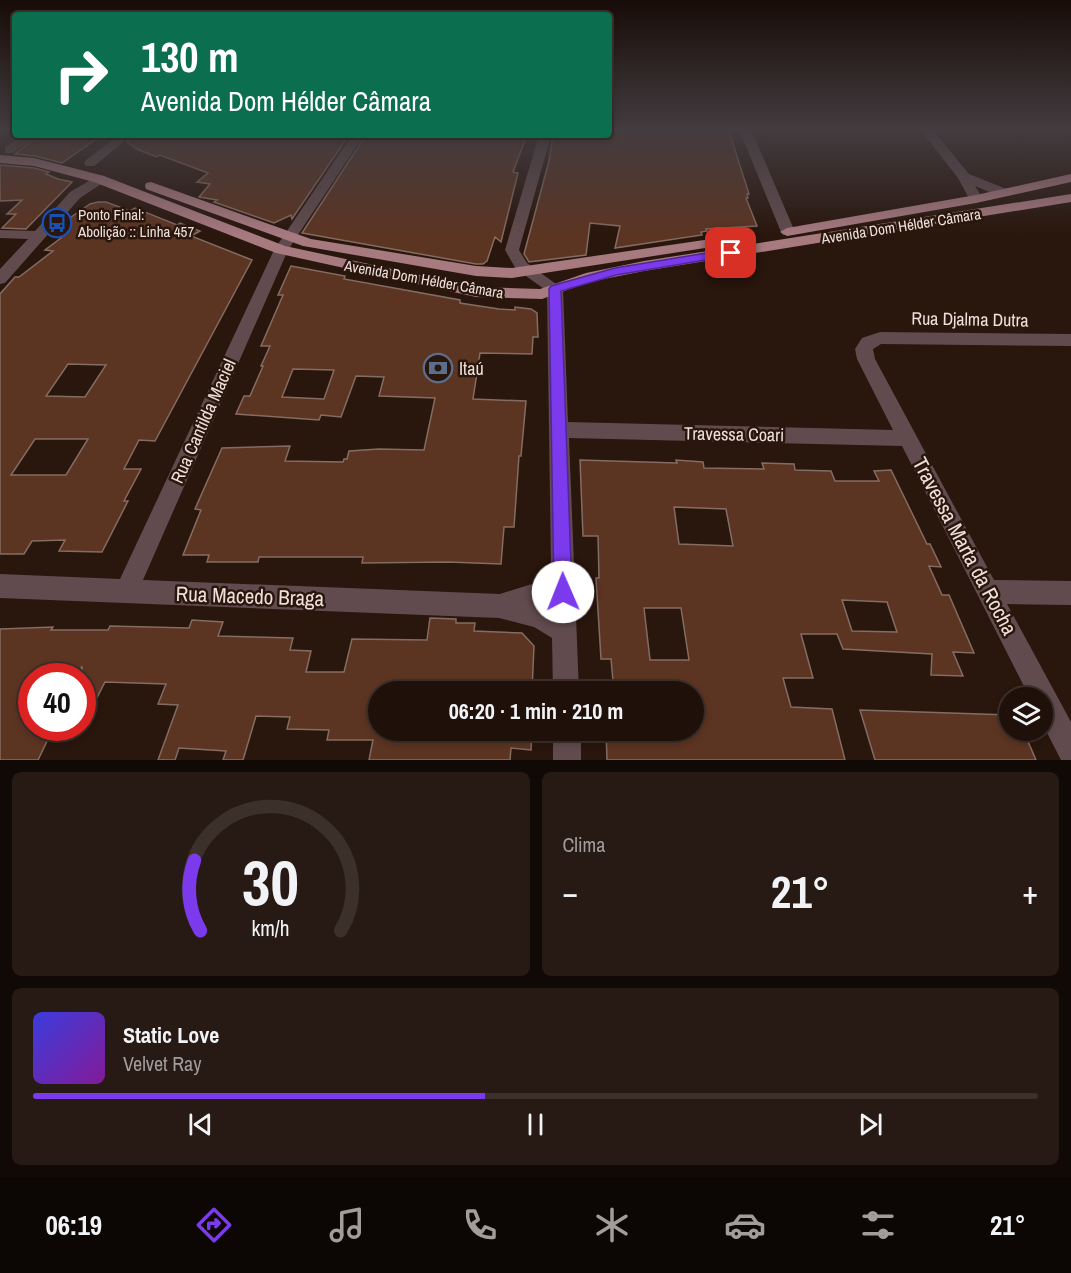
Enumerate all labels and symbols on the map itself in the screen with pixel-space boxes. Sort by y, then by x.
street label: Avenida Dom Hélder Câmara [819,203,982,249]
place label: Ponto Final: Abolição :: Linha 457 [77,204,194,242]
bus stop icon: Ponto Final: Abolição :: Linha 457 [41,207,73,239]
pin [705,227,756,278]
street label: Avenida Dom Hélder Câmara [342,254,505,303]
street label: Rua Djalma Dutra [911,305,1029,333]
bank icon: Itaú [422,352,454,384]
street label: Rua Cantilda Maciel [164,355,242,487]
place label: Itaú [459,356,484,381]
street label: Travessa Coari [684,421,784,447]
street label: Travessa Marta da Rocha [906,452,1024,640]
position arrow [531,560,595,624]
street label: Rua Macedo Braga [175,579,325,613]
speed limit sign: 40 [18,663,96,741]

